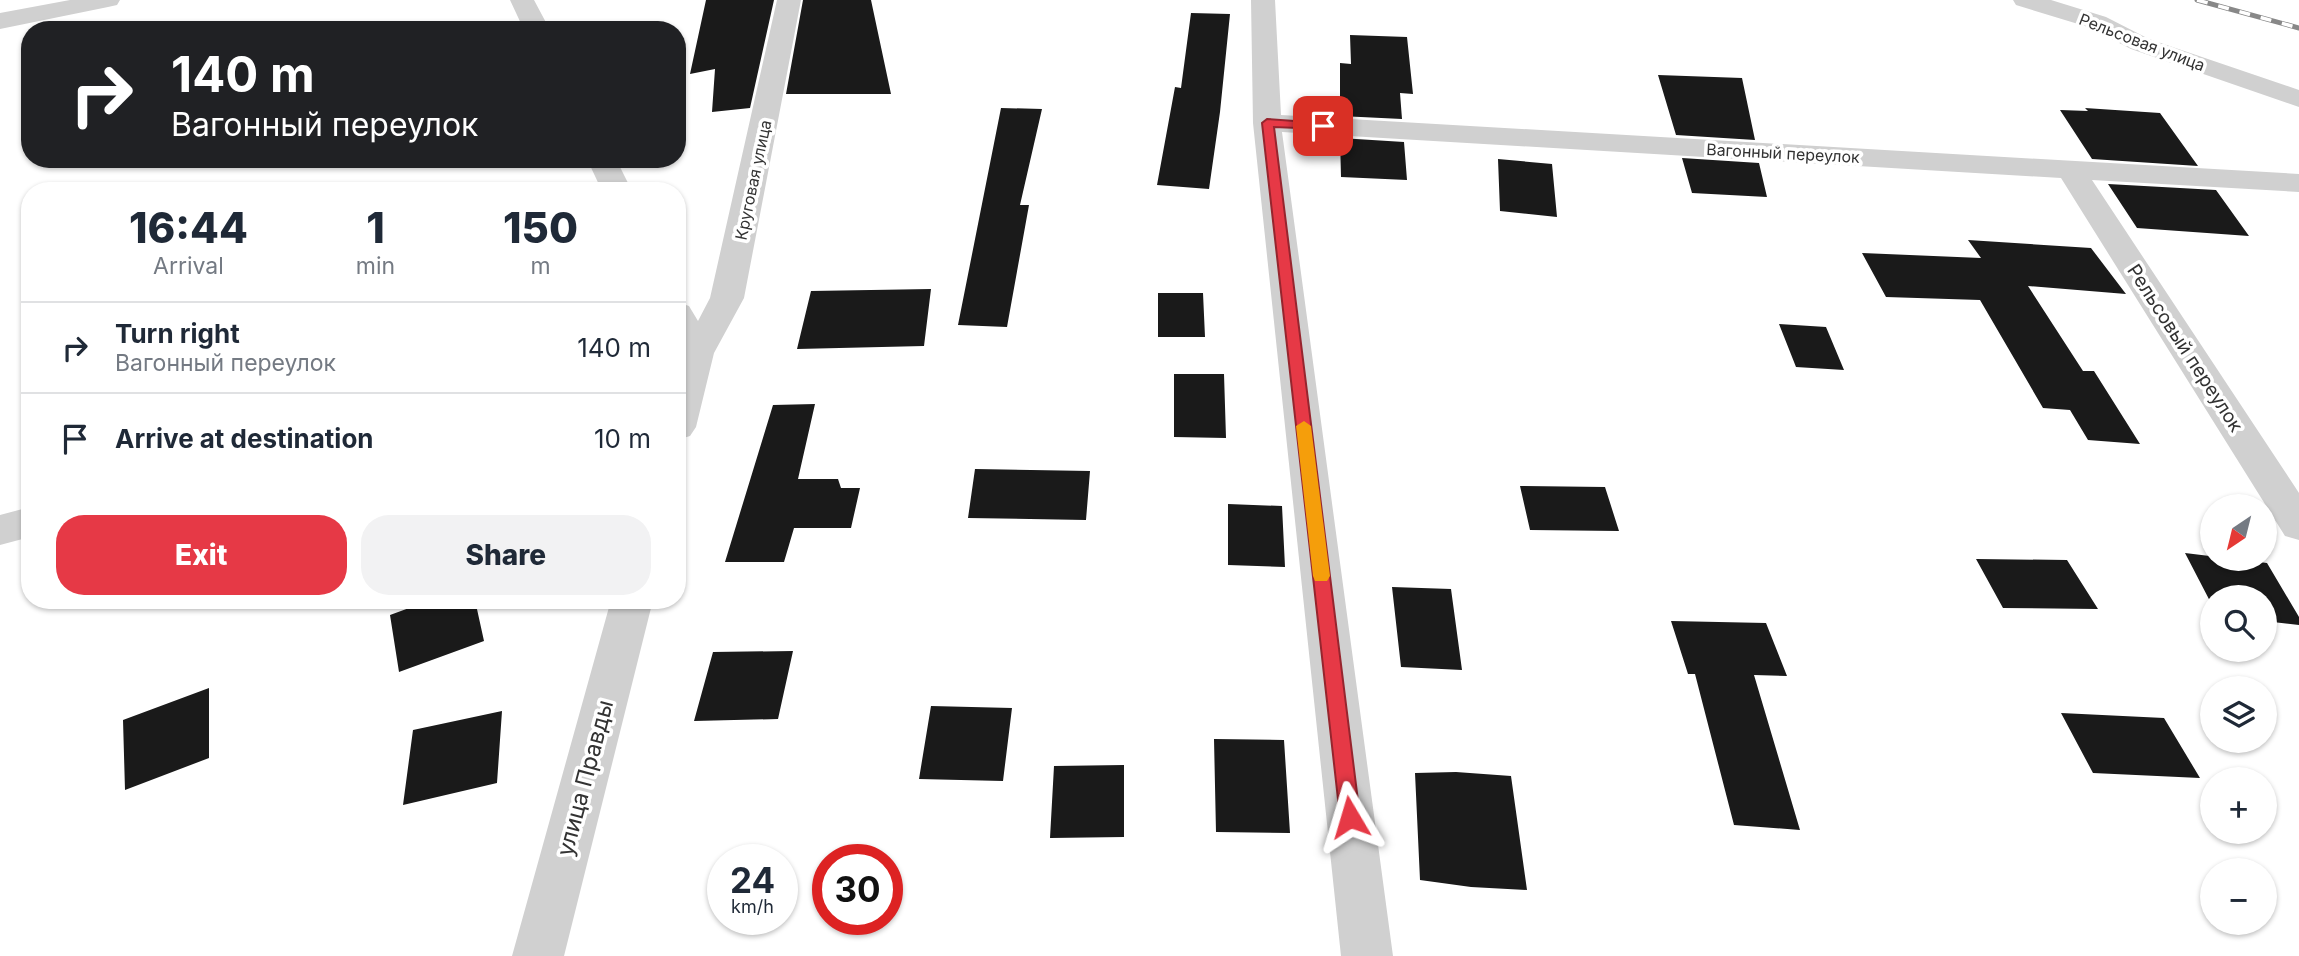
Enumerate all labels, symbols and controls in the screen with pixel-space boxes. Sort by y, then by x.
street label: Рельсовая улица [2076,9,2208,75]
text: 140 m [171,45,315,104]
icon: right [56,49,147,140]
pin [1293,96,1353,156]
text: Вагонный переулок [171,105,478,144]
icon: arrive [1304,107,1342,145]
street label: Круговая улица [730,118,776,242]
street label: Вагонный переулок [1706,139,1861,167]
text: 16:44 [129,202,248,253]
text: 1 [366,202,385,253]
text: 150 [503,202,578,253]
text: Arrival [153,252,224,280]
text: min [356,252,395,280]
text: m [530,252,551,280]
street label: Рельсовый переулок [2122,260,2248,437]
text: Turn right [115,318,240,349]
icon: right [56,329,94,367]
text: 140 m [577,332,651,363]
text: Вагонный переулок [115,349,336,377]
icon: arrive [56,420,94,458]
text: Arrive at destination [115,423,374,454]
text: 10 m [594,423,651,454]
north arrow [2200,494,2277,570]
map controls [2200,494,2277,935]
button: Exit [56,515,347,595]
button: Share [361,515,651,595]
button: search [2200,585,2277,662]
button: layers [2200,676,2277,753]
street label: улица Правды [551,697,619,859]
button: + [2200,767,2277,844]
position arrow [1313,780,1387,854]
speed limit sign: 30 [812,844,903,935]
button: − [2200,858,2277,935]
text: 24 [730,859,775,901]
text: km/h [731,896,774,917]

